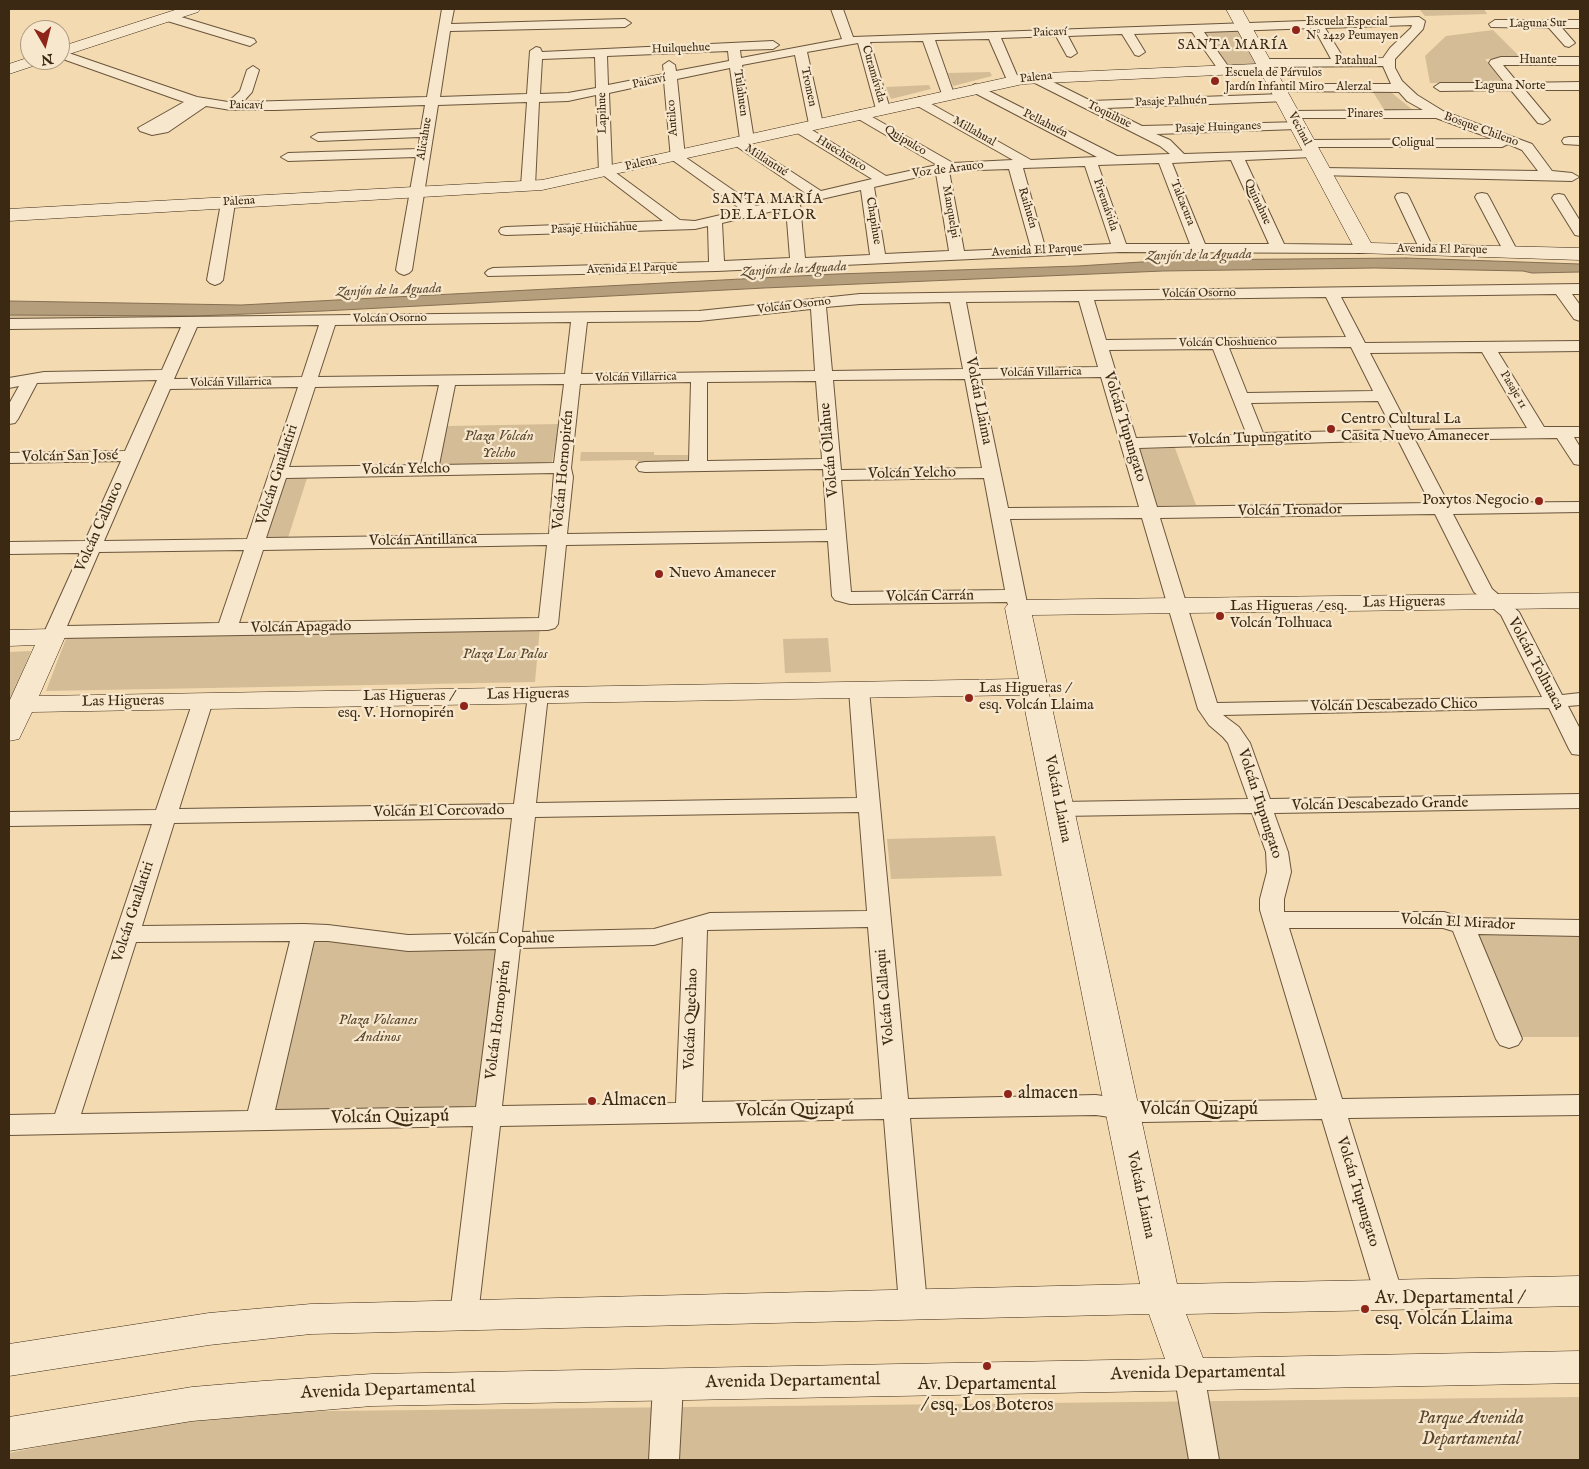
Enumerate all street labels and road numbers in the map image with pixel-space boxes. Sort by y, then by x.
street label: Laguna Sur [1509,16,1567,32]
street label: Paicaví [1033,25,1067,41]
street label: Huilquehue [652,41,710,57]
street label: Curamávida [858,44,888,104]
street label: Huante [1519,54,1557,68]
street label: Patahual [1335,55,1377,69]
street label: Tromen [797,66,819,108]
street label: Tulahuen [730,69,750,117]
street label: Palena [1019,69,1053,87]
street label: Paicaví [631,71,667,93]
street label: Laguna Norte [1474,80,1546,94]
street label: Alerzal [1336,81,1372,95]
street label: Lapihue [595,92,611,134]
street label: Pasaje Palhuén [1135,94,1207,110]
street label: Toquihue [1084,98,1134,132]
street label: Paicaví [229,99,263,113]
street label: Antilco [665,99,681,137]
street label: Pellahuén [1020,107,1070,141]
street label: Pinares [1347,108,1383,122]
street label: Vecinal [1284,110,1314,148]
street label: Bosque Chileno [1442,110,1520,150]
street label: Millahual [950,114,998,150]
street label: Alicahue [415,117,435,161]
street label: Pasaje Huinganes [1175,119,1261,137]
street label: Quipulco [881,123,929,159]
street label: Huechenco [813,133,869,175]
street label: Coligual [1392,137,1434,151]
street label: Millantué [742,142,790,180]
street label: Palena [624,153,658,175]
street label: Voz de Arauco [911,158,985,182]
street label: Piremávida [1089,177,1121,233]
street label: Quinahue [1240,177,1274,227]
street label: Talcacura [1166,178,1198,228]
street label: Manquelpi [938,184,962,240]
street label: Raihuén [1014,186,1040,230]
street label: Palena [222,194,256,210]
street label: Chapihue [862,196,884,246]
street label: Pasaje Huichahue [550,220,638,238]
street label: Avenida El Parque [991,241,1083,261]
street label: Avenida El Parque [1397,242,1487,258]
street label: Avenida El Parque [586,260,678,278]
street label: Volcán Osorno [1162,286,1236,302]
street label: Volcán Osorno [756,294,832,318]
street label: Volcán Osorno [353,311,427,327]
street label: Volcán Choshuenco [1179,335,1277,351]
street label: Volcán Llaima [961,356,995,446]
street label: Volcán Villarrica [1000,365,1082,381]
street label: Pasaje 11 [1496,369,1530,411]
street label: Volcán Villarrica [595,370,677,386]
street label: Volcán Tupungato [1099,370,1149,484]
street label: Volcán Villarrica [190,375,272,391]
street label: Volcán Ollahue [817,402,843,498]
street label: Volcán Hornopirén [550,409,578,531]
street label: Volcán Guallatiri [253,422,303,528]
street label: Volcán Tupungatito [1188,428,1312,450]
street label: Volcán San José [22,447,118,467]
street label: Volcán Yelcho [362,460,450,480]
street label: Volcán Yelcho [868,464,956,484]
street label: Volcán Calbuco [72,479,128,575]
street label: Volcán Tronador [1238,501,1342,521]
street label: Volcán Antillanca [369,531,477,551]
street label: Volcán Carrán [886,587,974,607]
street label: Las Higueras [1363,593,1445,613]
street label: Volcán Tolhuaca [1503,615,1567,713]
street label: Volcán Apagado [250,618,352,638]
street label: Las Higueras [487,685,569,705]
street label: Las Higueras [82,692,164,712]
street label: Volcán Descabezado Chico [1310,696,1478,716]
street label: Volcán Tupungato [1233,747,1285,861]
street label: Volcán Llaima [1040,754,1074,844]
street label: Volcán Descabezado Grande [1291,794,1469,816]
street label: Volcán El Corcovado [373,802,505,822]
street label: Volcán Guallatiri [109,859,159,965]
street label: Volcán El Mirador [1400,911,1516,935]
street label: Volcán Copahue [453,930,555,950]
street label: Volcán Callaqui [873,948,899,1046]
street label: Volcán Hornopirén [483,959,515,1081]
street label: Volcán Quechao [681,968,703,1070]
street label: Volcán Quizapú [736,1099,854,1123]
street label: Volcán Quizapú [1140,1099,1258,1121]
street label: Volcán Quizapú [331,1106,449,1130]
street label: Volcán Tupungato [1332,1135,1382,1249]
street label: Volcán Llaima [1122,1150,1158,1240]
street label: Avenida Departamental [1110,1362,1286,1386]
street label: Avenida Departamental [705,1370,881,1394]
street label: Avenida Departamental [300,1377,476,1405]

